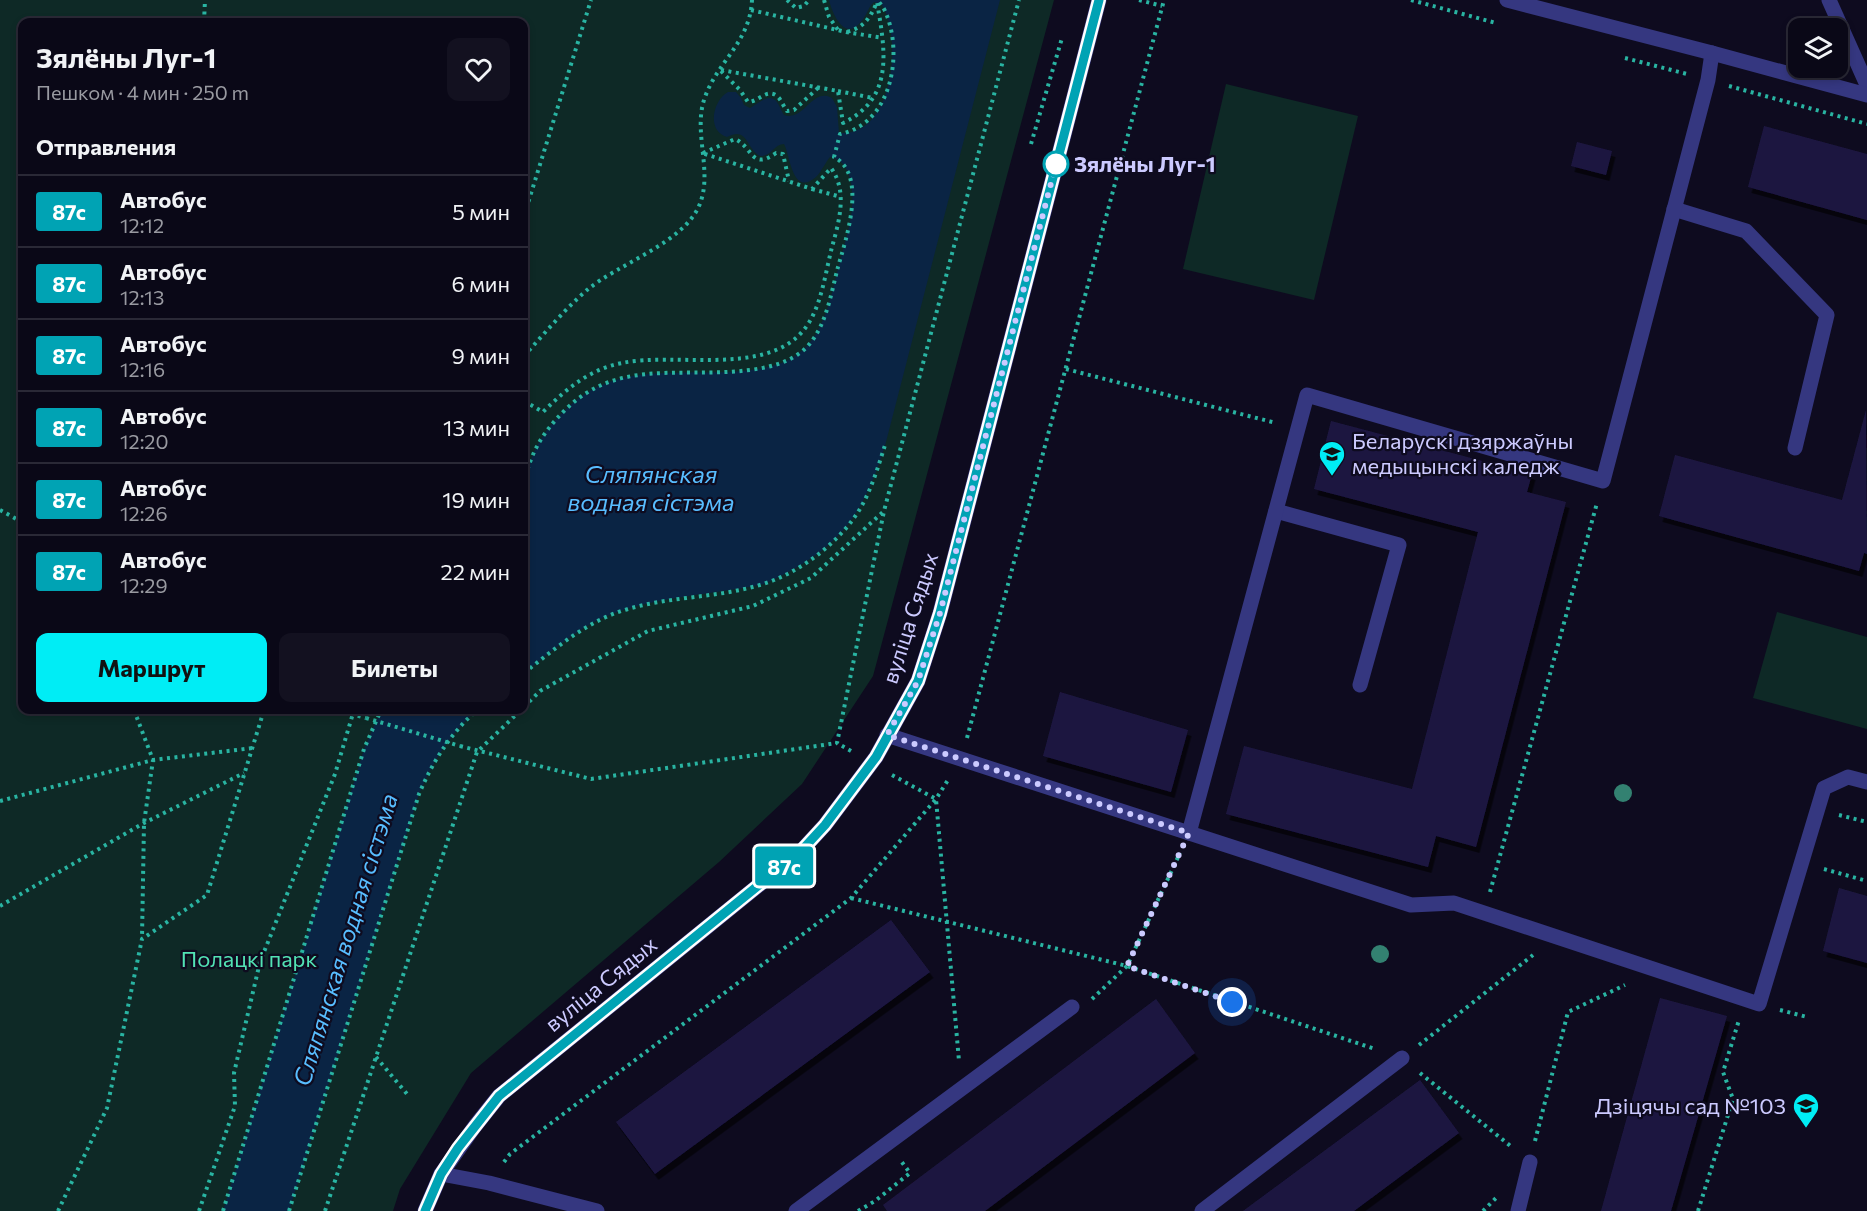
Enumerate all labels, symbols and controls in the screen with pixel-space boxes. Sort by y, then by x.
map controls [1788,18,1848,78]
button: layers [1788,18,1848,78]
button: heart [447,38,510,101]
text: Зялёны Луг-1 [36,40,216,74]
text: Пешком · 4 мин · 250 m [36,80,249,104]
text: Отправления [36,133,176,160]
place label: Зялёны Луг-1 [1074,150,1216,177]
marker: Зялёны Луг-1 [1043,151,1069,177]
text: Автобус [120,186,207,213]
text: 5 мин [452,198,510,225]
text: 87с [52,199,86,224]
text: 12:12 [120,213,164,237]
text: Автобус [120,258,207,285]
text: 6 мин [452,270,510,297]
text: 87с [52,271,86,296]
text: 12:13 [120,285,164,309]
text: Автобус [120,330,207,357]
text: 9 мин [452,342,510,369]
text: 87с [52,343,86,368]
text: 12:16 [120,357,165,381]
text: Автобус [120,402,207,429]
text: 13 мин [443,414,510,441]
text: 87с [52,415,86,440]
place label: Беларускі дзяржаўны медыцынскі каледж [1352,427,1574,479]
text: 12:20 [120,429,168,453]
school or university icon: Беларускі дзяржаўны медыцынскі каледж [1317,439,1347,477]
water label: Сляпянская водная сістэма [567,459,735,516]
text: Автобус [120,474,207,501]
text: 19 мин [442,486,510,513]
text: 87с [52,487,86,512]
text: 12:26 [120,501,168,525]
text: Автобус [120,546,207,573]
street label: вуліца Сядых [876,549,943,687]
text: 22 мин [441,558,510,585]
text: 87с [52,559,86,584]
text: 12:29 [120,573,168,597]
button: Маршрут [36,633,267,702]
button: Билеты [279,633,510,702]
water label: Сляпянская водная сістэма [286,790,403,1089]
line badge: 87с [750,846,818,886]
text: 87с [767,854,801,879]
street label: вуліца Сядых [539,930,662,1037]
park label: Полацкі парк [181,945,317,972]
your location [1217,987,1247,1017]
school or university icon: Дзіцячы сад №103 [1791,1091,1821,1129]
place label: Дзіцячы сад №103 [1595,1092,1786,1119]

